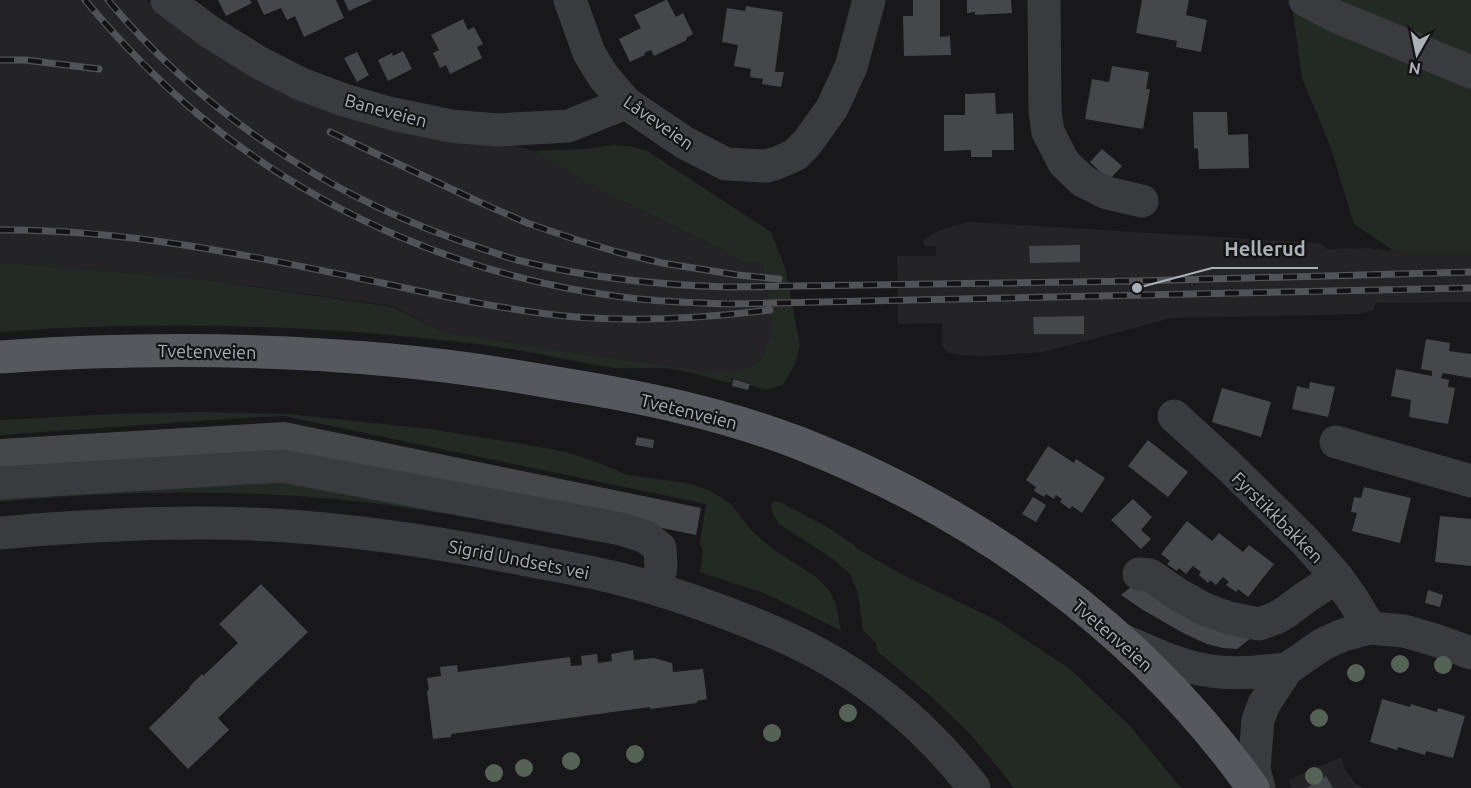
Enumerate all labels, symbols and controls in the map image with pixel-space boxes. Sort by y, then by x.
north arrow [1387,24,1447,84]
text: N [1407,59,1422,79]
street label: Baneveien [343,89,429,131]
street label: Låveveien [620,91,698,153]
callout: Hellerud [1212,230,1318,268]
text: Hellerud [1224,237,1306,260]
street label: Tvetenveien [157,340,257,362]
street label: Tvetenveien [639,389,739,433]
street label: Fyrstikkbakken [1228,467,1328,567]
street label: Sigrid Undsets vei [447,536,591,582]
street label: Tvetenveien [1069,595,1157,675]

